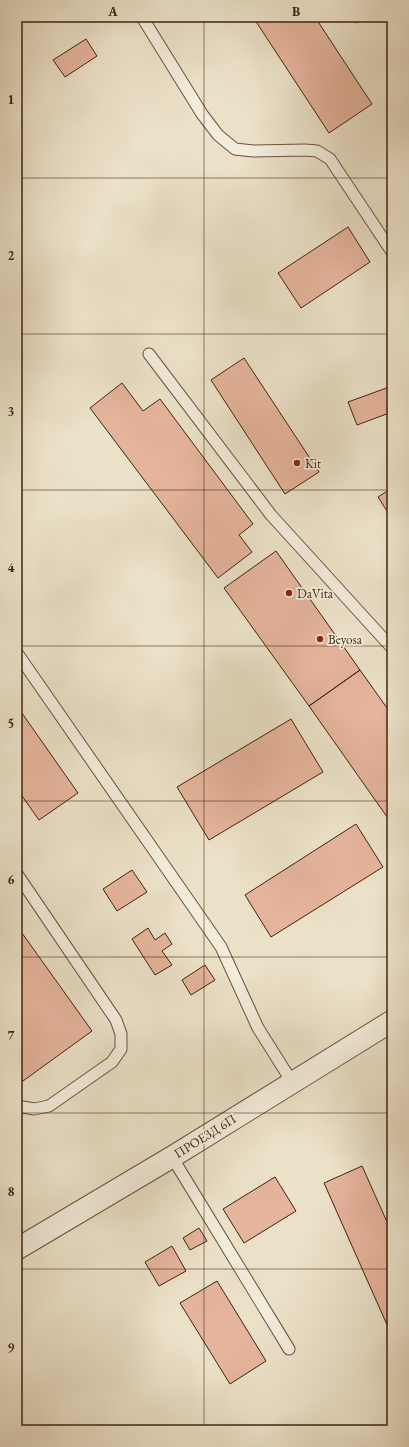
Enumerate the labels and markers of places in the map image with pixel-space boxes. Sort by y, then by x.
place label: Kit [305,455,321,472]
marker: Kit [292,458,302,468]
place label: DaVita [297,585,334,602]
marker: DaVita [284,588,294,598]
place label: Beyosa [328,631,363,648]
marker: Beyosa [315,634,325,644]

